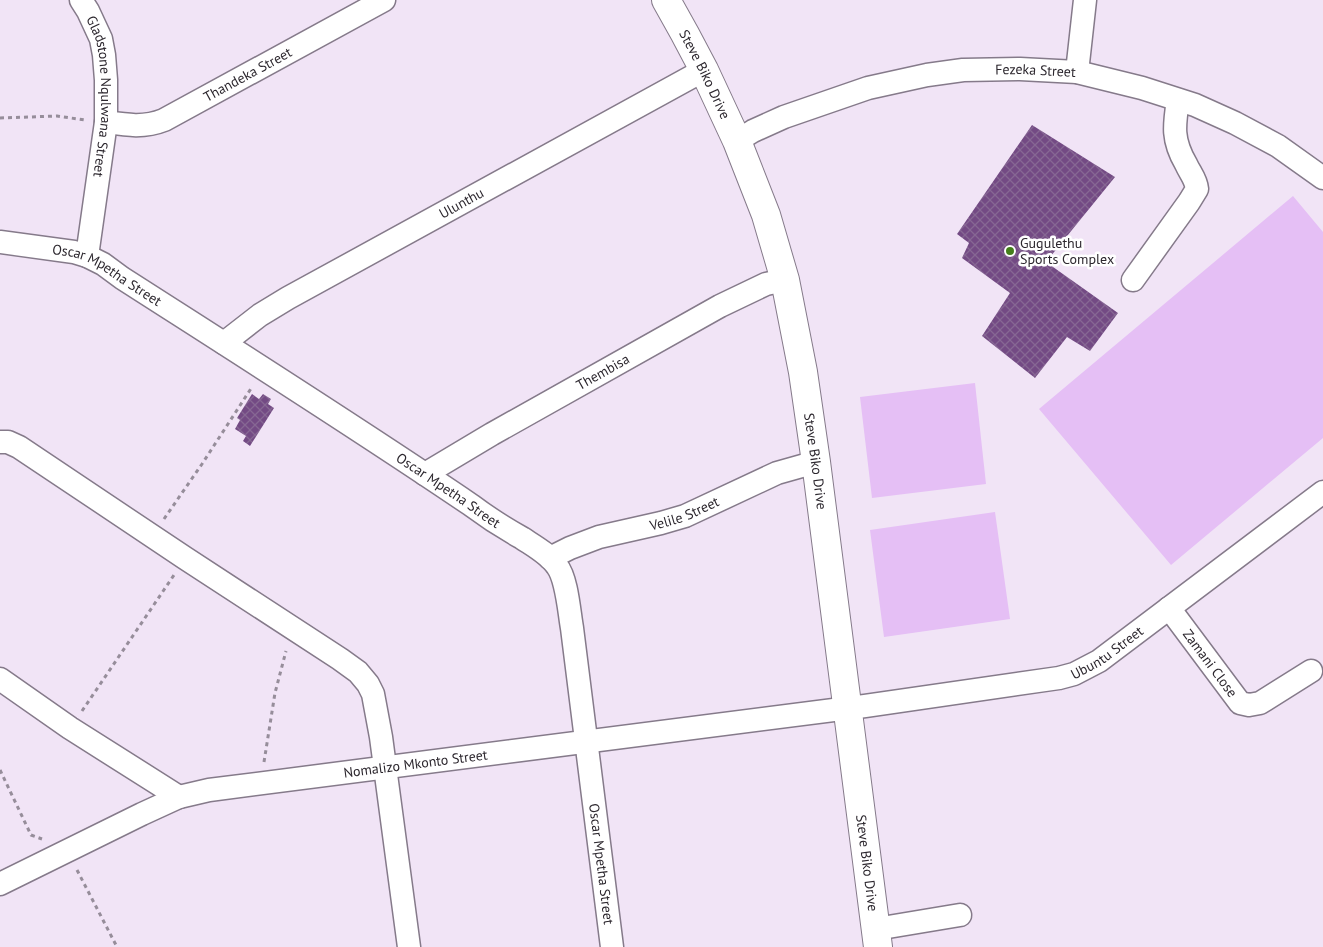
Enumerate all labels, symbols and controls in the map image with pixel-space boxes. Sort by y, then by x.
street label: Gladstone Nqulwana Street [82,13,115,179]
street label: Steve Biko Drive [675,27,735,122]
street label: Thandeka Street [200,43,295,106]
street label: Fezeka Street [995,60,1076,81]
street label: Ulunthu [436,183,487,223]
place label: Gugulethu Sports Complex [1020,234,1114,268]
street label: Oscar Mpetha Street [51,240,165,310]
marker: Gugulethu Sports Complex [1004,245,1016,257]
street label: Thembisa [573,350,633,394]
street label: Steve Biko Drive [800,412,831,511]
street label: Oscar Mpetha Street [393,448,504,532]
street label: Velile Street [647,492,722,535]
street label: Ubuntu Street [1068,622,1147,683]
street label: Zamani Close [1179,626,1242,701]
street label: Nomalizo Mkonto Street [342,745,489,782]
street label: Oscar Mpetha Street [585,802,618,926]
street label: Steve Biko Drive [852,813,882,912]

